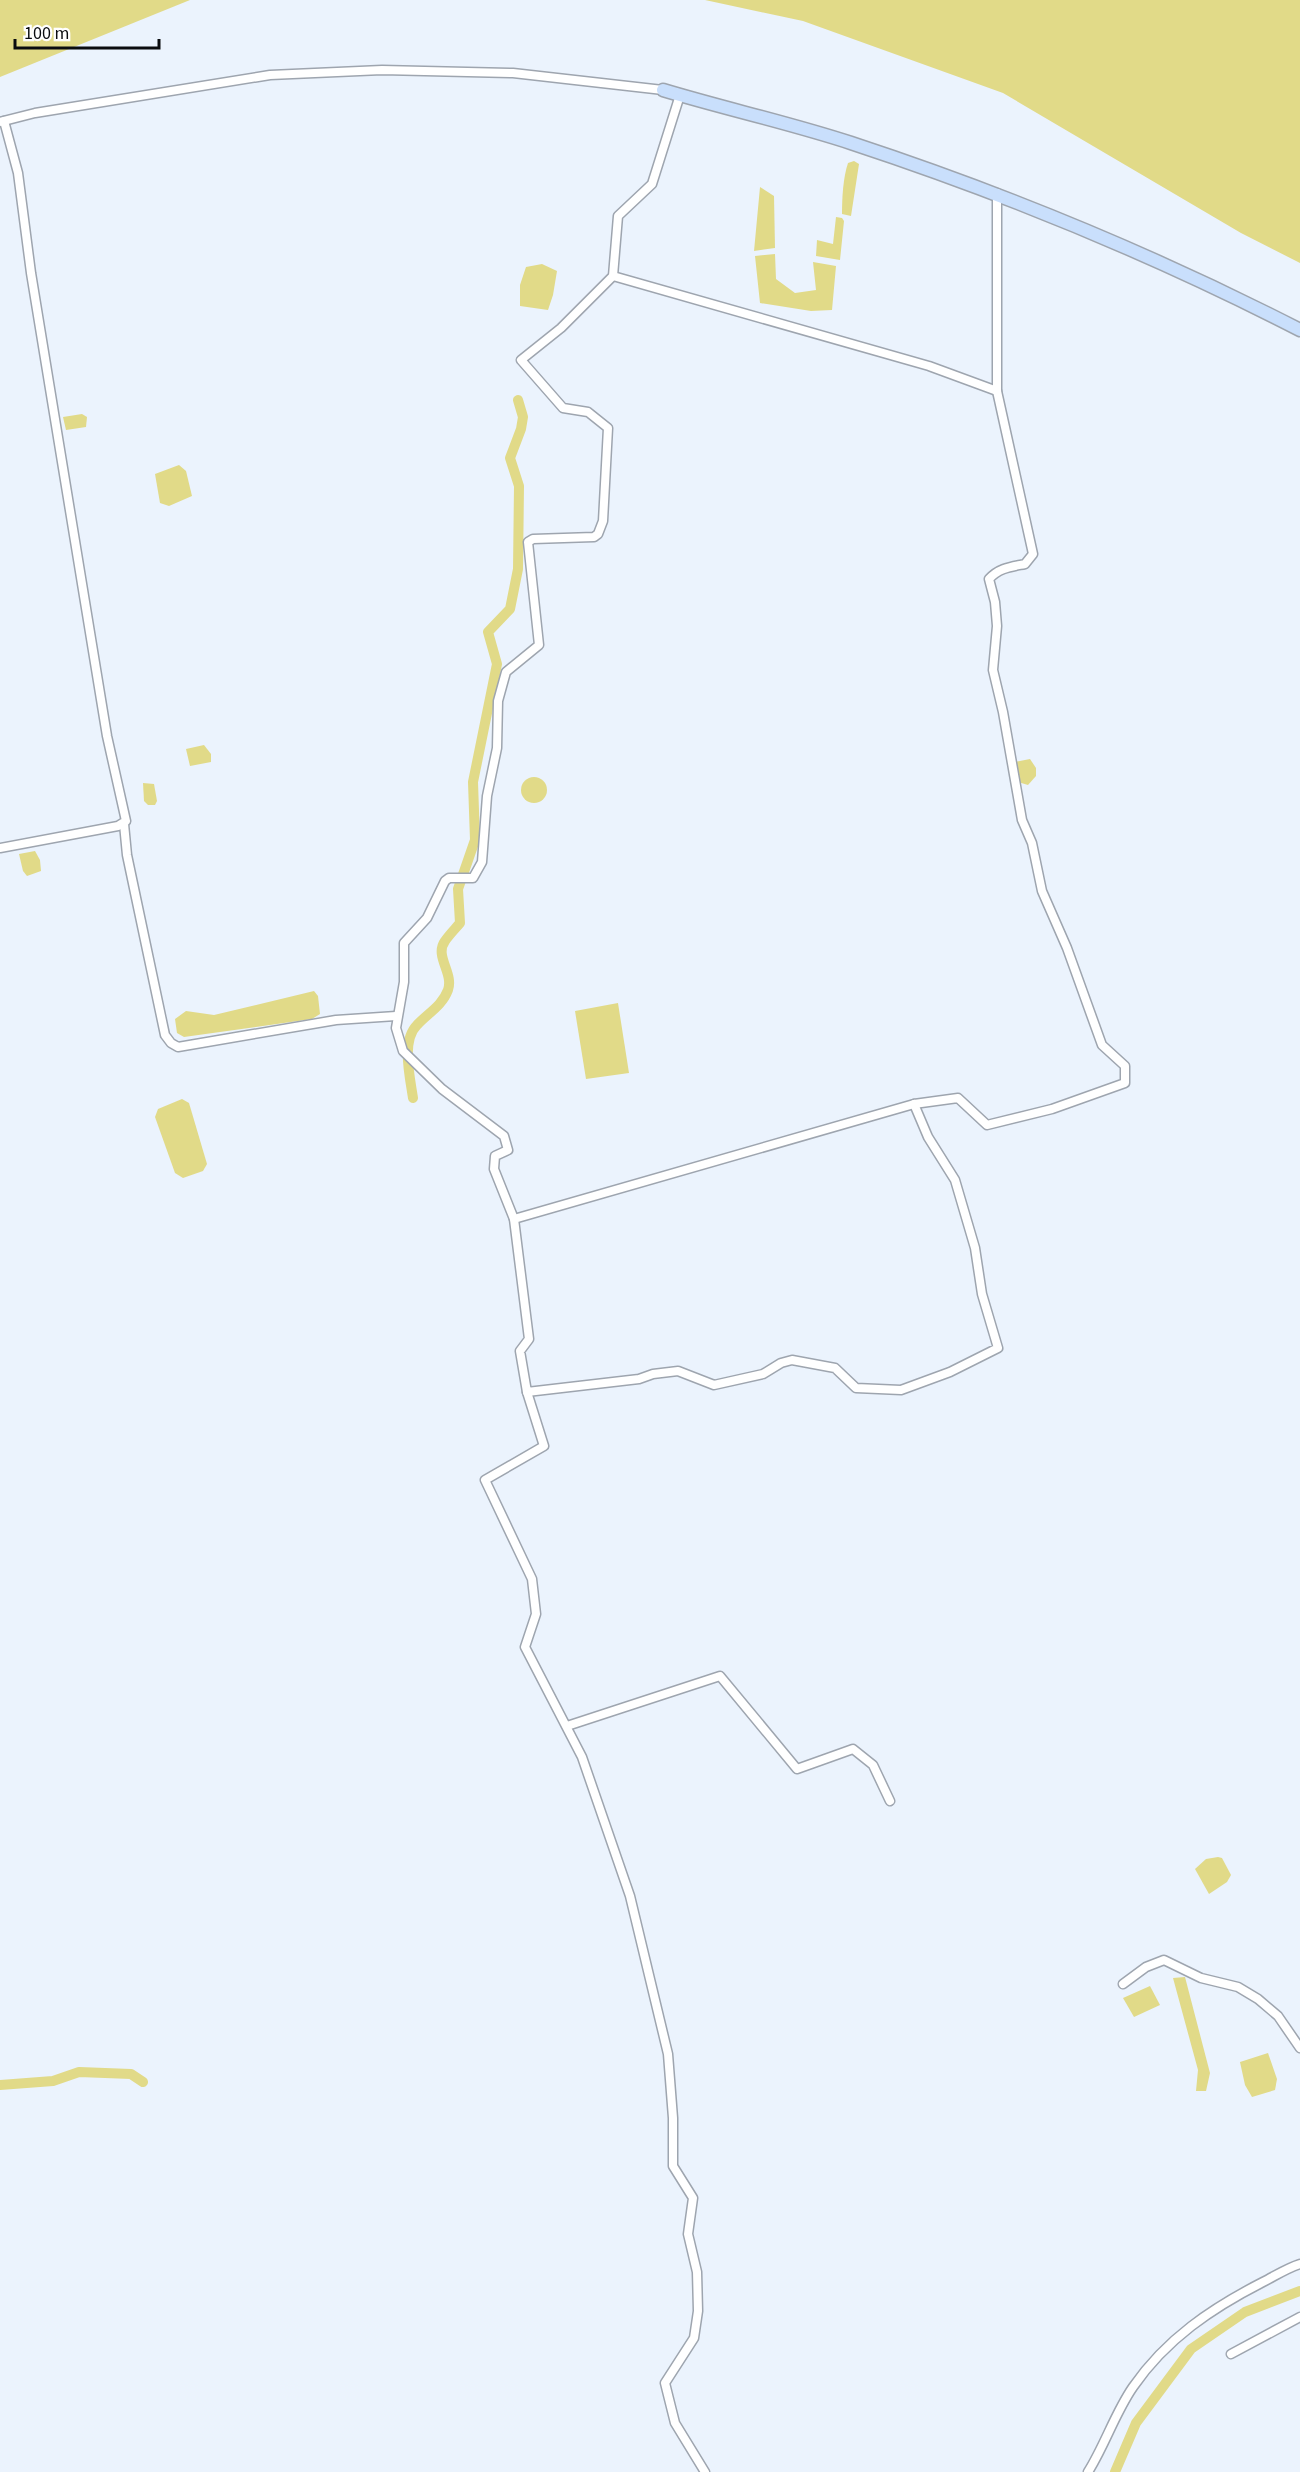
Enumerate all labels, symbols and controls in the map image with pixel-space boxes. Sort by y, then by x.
scale bar [15,12,159,50]
text: 100 m [24,21,69,46]

